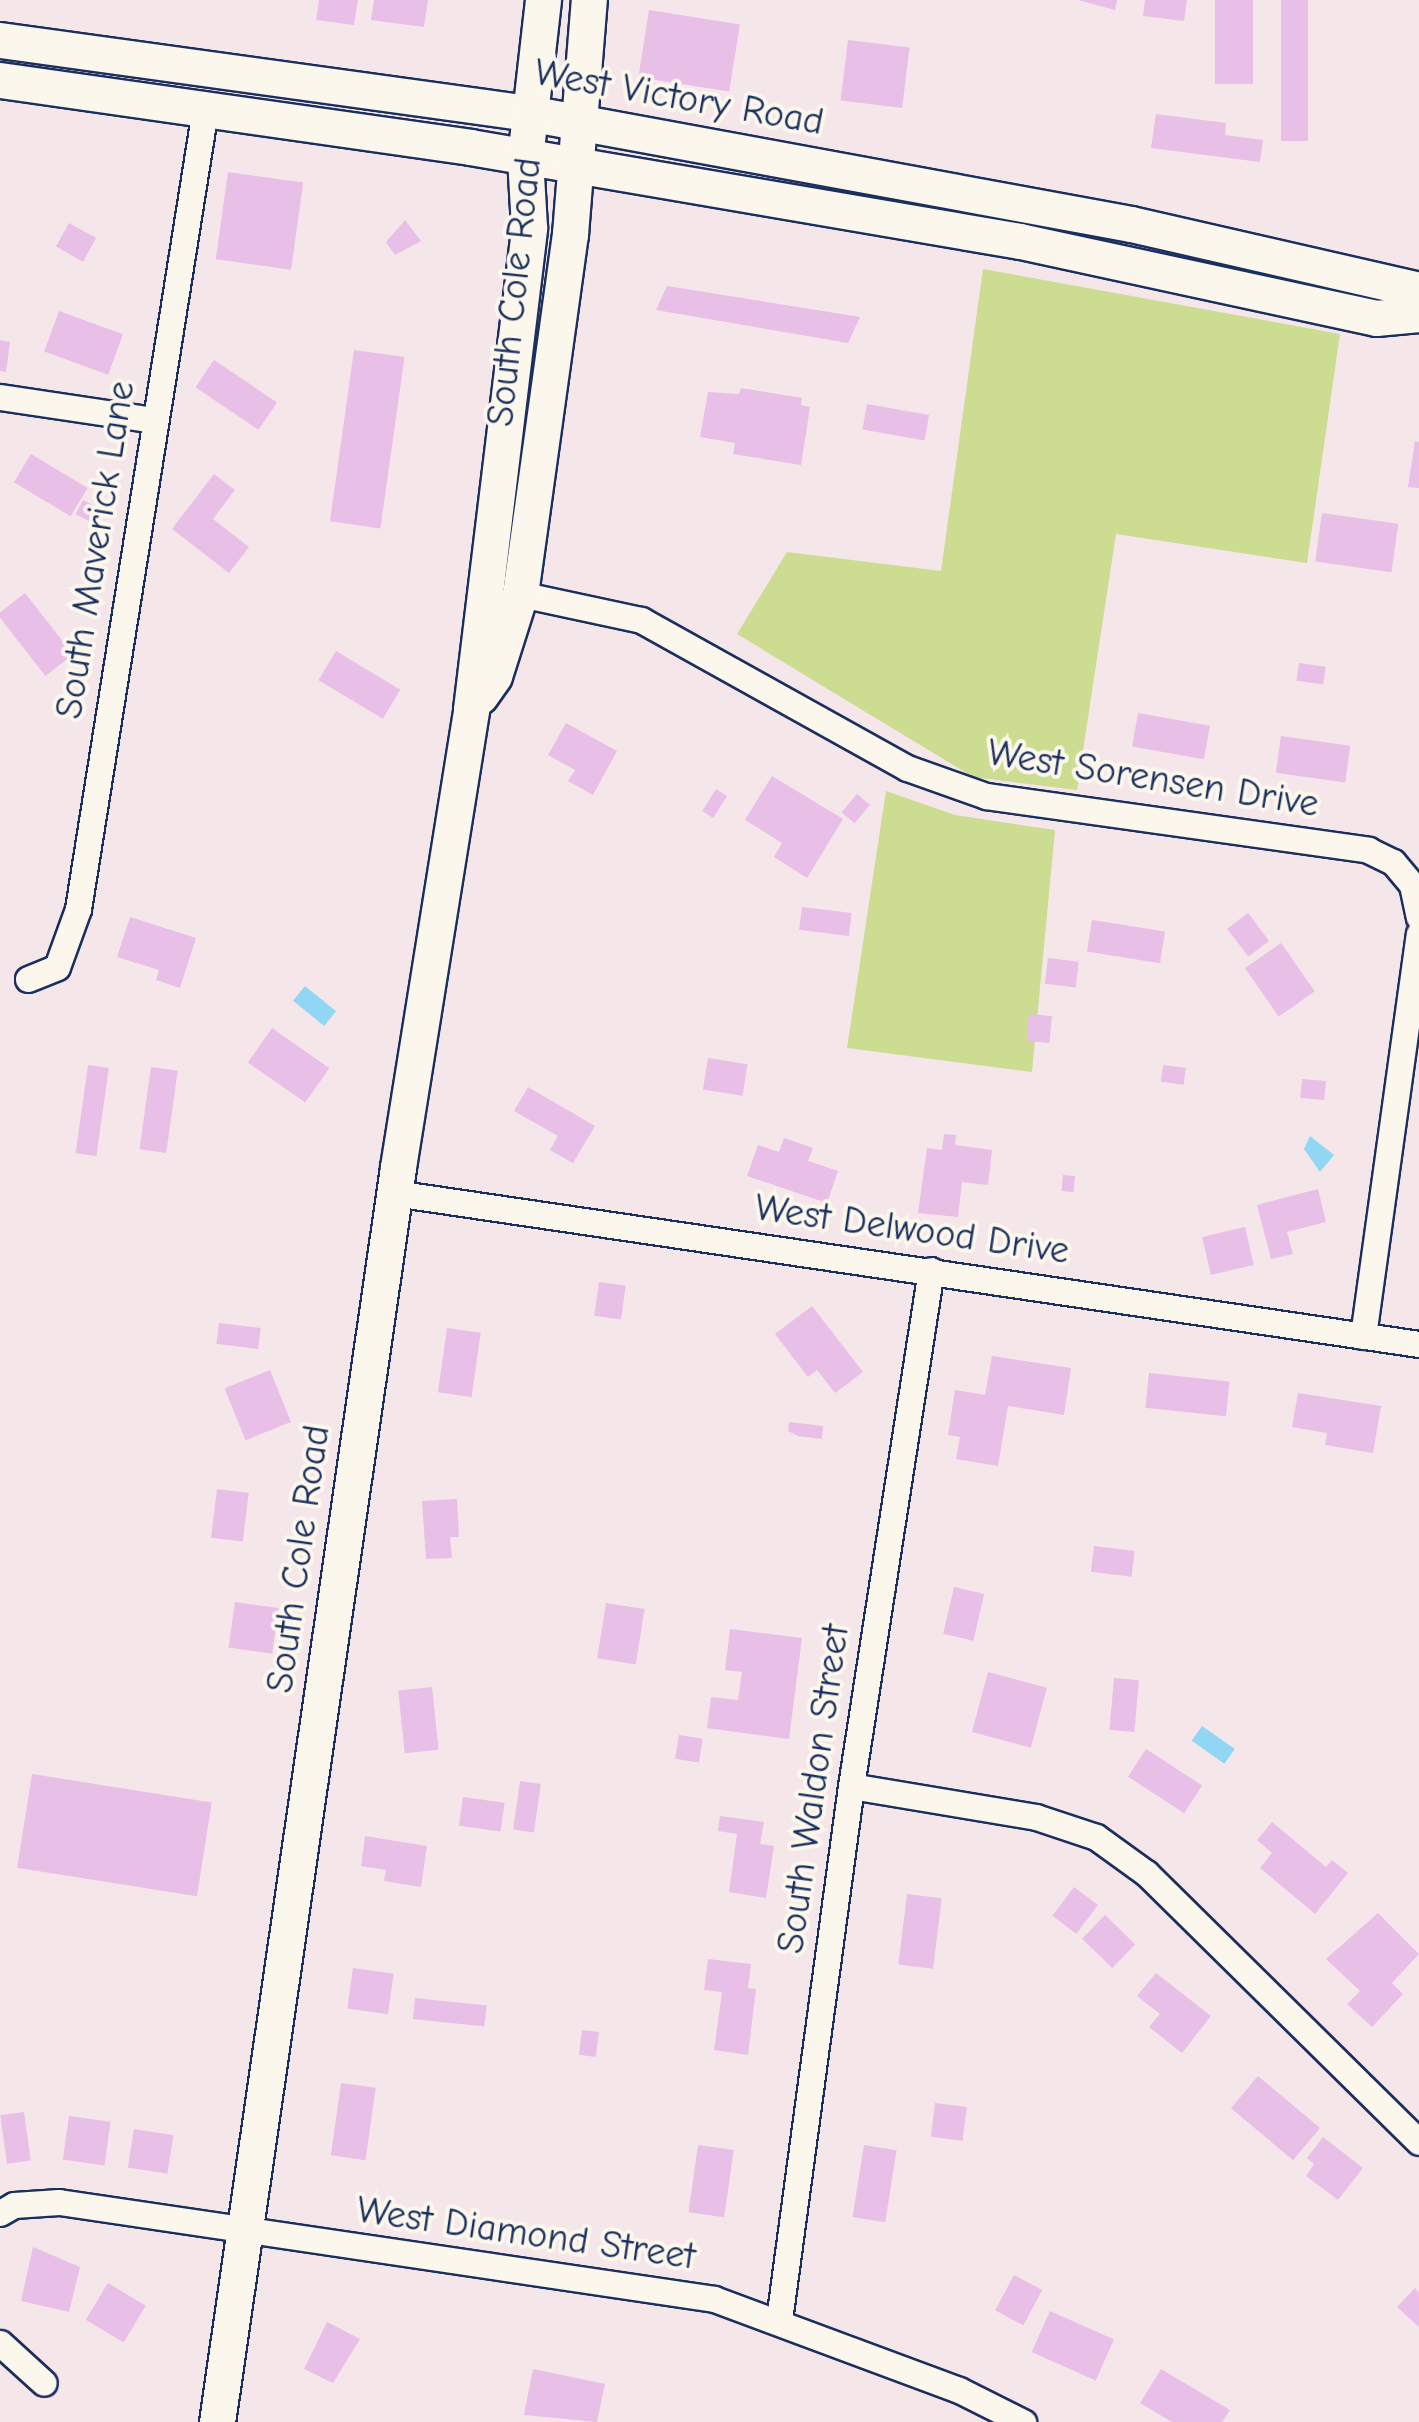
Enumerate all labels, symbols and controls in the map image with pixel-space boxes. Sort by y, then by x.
street label: West Victory Road [531,50,827,146]
street label: South Cole Road [478,155,552,429]
street label: South Maverick Lane [47,378,145,722]
street label: West Sorensen Drive [984,730,1322,828]
street label: West Delwood Drive [752,1185,1072,1275]
street label: South Cole Road [258,1422,340,1696]
street label: South Waldon Street [768,1622,860,1956]
street label: West Diamond Street [354,2188,698,2280]

